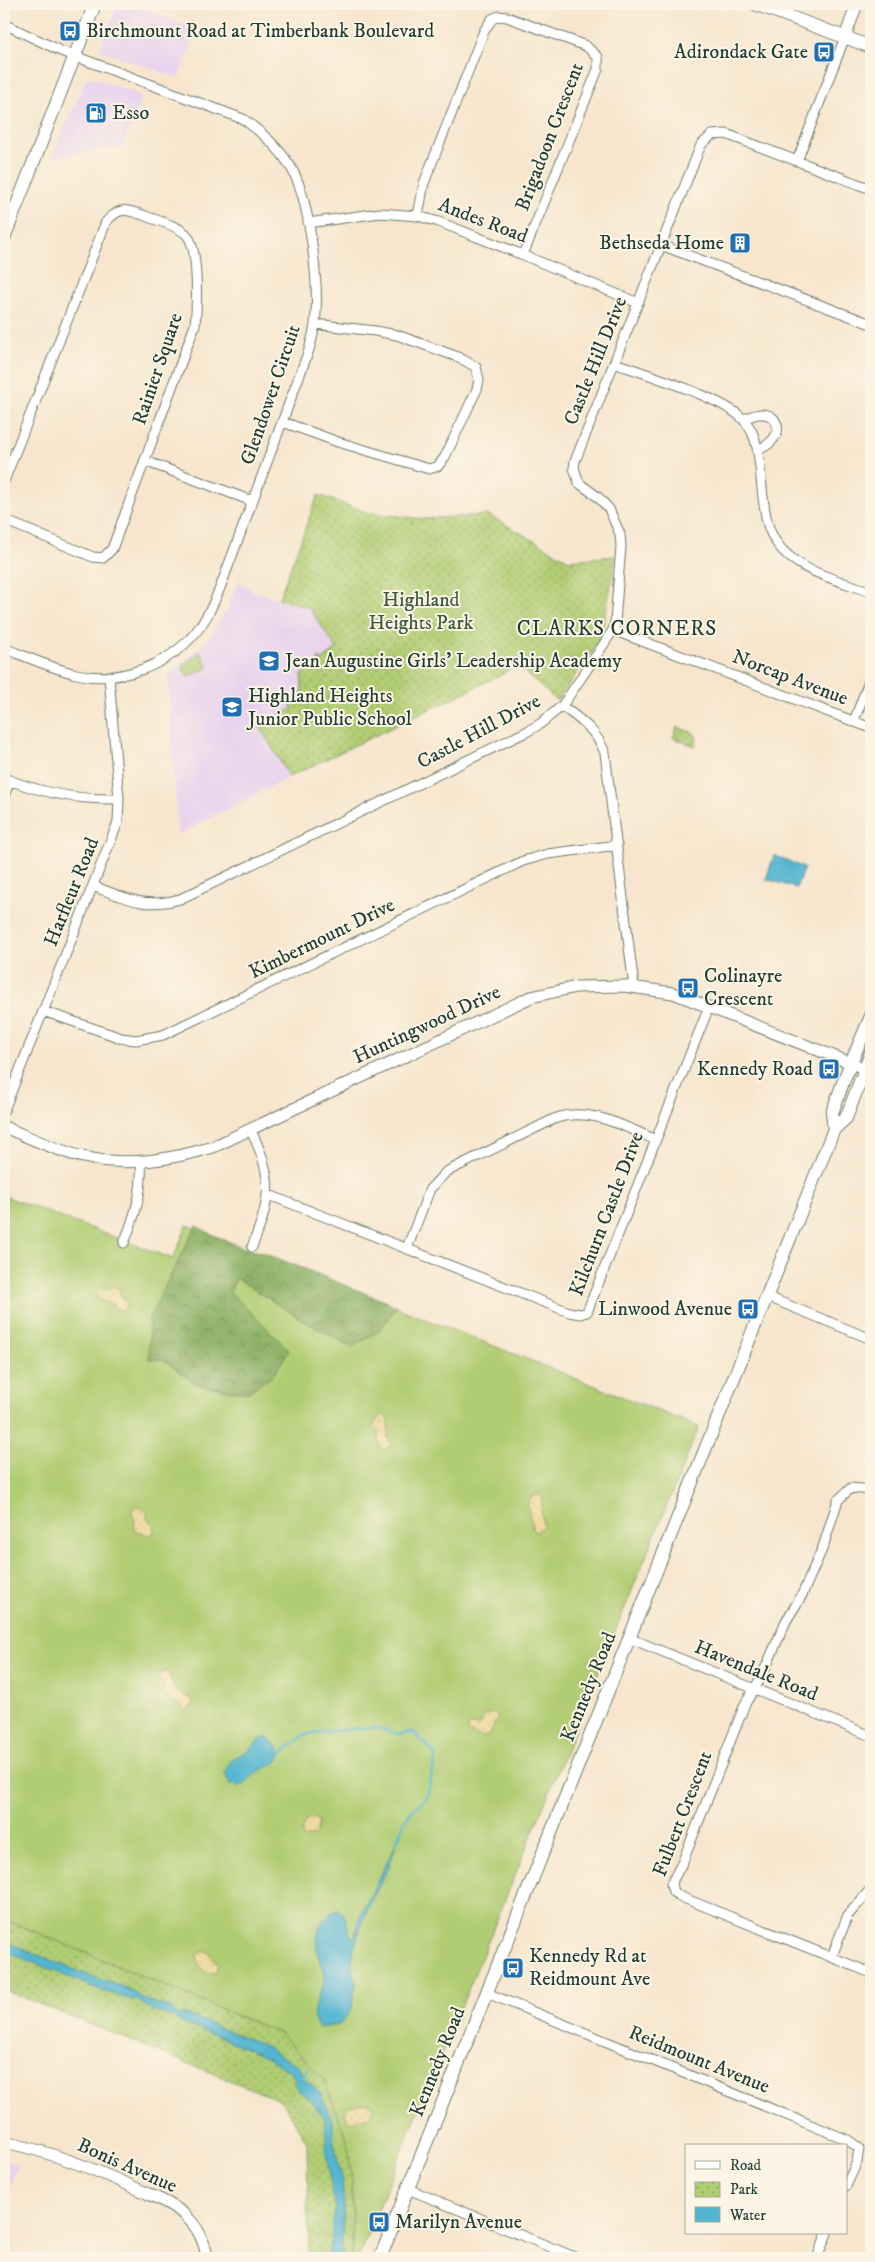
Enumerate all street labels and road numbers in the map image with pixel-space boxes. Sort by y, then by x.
street label: Brigadoon Crescent [510,59,590,215]
street label: Andes Road [435,193,531,249]
street label: Castle Hill Drive [559,293,633,429]
street label: Rainier Square [127,310,189,428]
street label: Glendower Circuit [235,322,307,468]
street label: Norcap Avenue [729,644,851,712]
street label: Castle Hill Drive [413,689,545,775]
street label: Harfleur Road [39,834,105,950]
street label: Kimbermount Drive [245,893,399,985]
street label: Huntingwood Drive [349,980,505,1070]
street label: Kilchurn Castle Drive [564,1128,650,1300]
street label: Kennedy Road [556,1628,622,1746]
street label: Havendale Road [691,1635,821,1707]
street label: Fulbert Crescent [648,1748,718,1880]
street label: Kennedy Road [405,2003,471,2121]
street label: Reidmount Avenue [625,2020,773,2100]
street label: Bonis Avenue [73,2133,181,2199]

